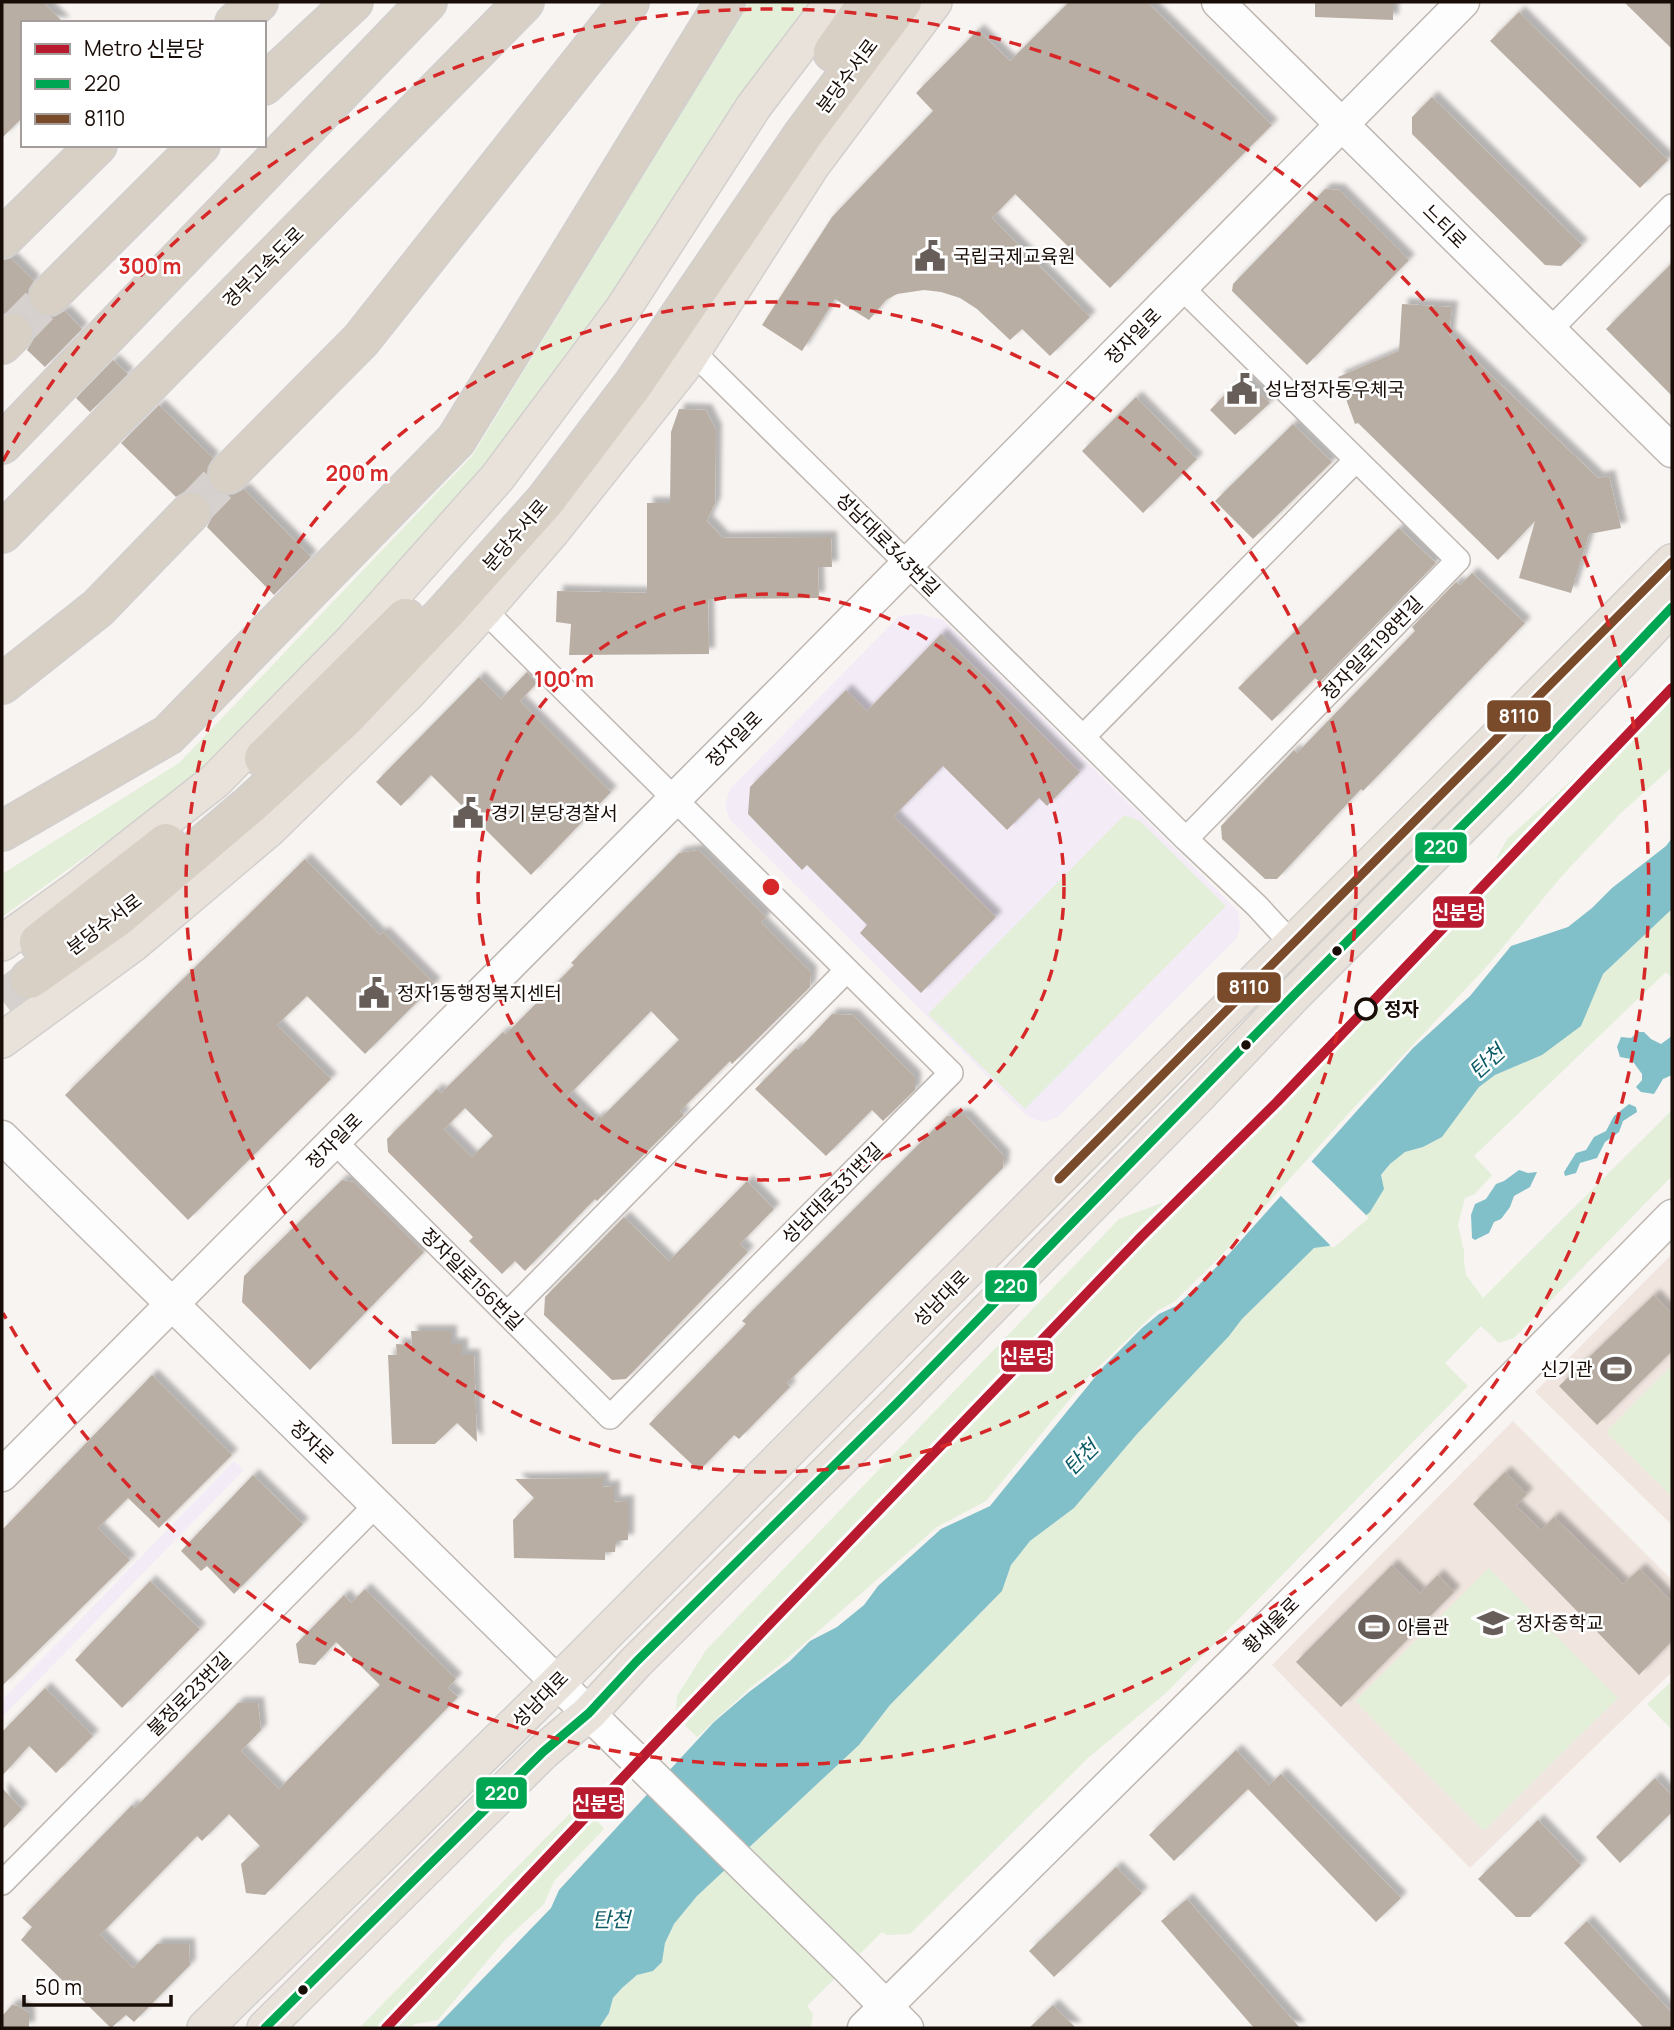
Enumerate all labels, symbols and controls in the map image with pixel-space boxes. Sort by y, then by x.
legend [21,21,266,147]
street label: 분당수서로 [810,33,884,119]
text: Metro 신분당 [84,34,204,62]
text: 220 [84,69,121,97]
text: 8110 [84,104,125,132]
street label: 느티로 [1417,198,1473,254]
street label: 경부고속도로 [217,221,309,313]
public building icon: 국립국제교육원 [913,239,947,273]
place label: 국립국제교육원 [953,243,1075,269]
text: 300 m [119,252,181,280]
street label: 정자일로 [1099,302,1167,370]
public building icon: 성남정자동우체국 [1225,372,1259,406]
place label: 성남정자동우체국 [1265,376,1405,402]
text: 200 m [325,459,389,487]
street label: 성남대로343번길 [830,486,946,602]
street label: 분당수서로 [477,493,553,577]
street label: 정자일로198번길 [1316,590,1428,706]
text: 100 m [534,665,594,693]
line badge: 8110 [1486,699,1552,733]
text: 8110 [1499,703,1539,729]
street label: 정자일로 [700,705,768,773]
public building icon: 경기 분당경찰서 [451,796,485,830]
place label: 경기 분당경찰서 [491,800,617,826]
line badge: 220 [1414,831,1468,864]
text: 220 [1423,834,1459,860]
centre of rings [759,875,783,899]
street label: 분당수서로 [61,887,147,961]
line badge: 신분당 [1432,895,1485,929]
text: 신분당 [1432,899,1485,925]
unlabelled marker [1330,944,1344,958]
line badge: 8110 [1216,971,1282,1004]
text: 8110 [1229,974,1269,1000]
public building icon: 정자1동행정복지센터 [357,976,391,1010]
place label: 정자1동행정복지센터 [397,980,562,1006]
place label: 정자 [1384,996,1419,1022]
marker: 정자 [1355,998,1377,1020]
water label: 탄천 [1463,1036,1512,1085]
unlabelled marker [1239,1038,1253,1052]
street label: 정자일로 [300,1107,368,1175]
street label: 성남대로331번길 [776,1137,888,1249]
street label: 정자일로156번길 [415,1222,529,1336]
street label: 성남대로 [907,1264,975,1332]
line badge: 220 [984,1269,1038,1303]
text: 220 [993,1273,1029,1299]
line badge: 신분당 [1000,1339,1054,1373]
text: 신분당 [1001,1343,1054,1369]
sports icon: 신기관 [1599,1352,1633,1386]
place label: 신기관 [1541,1356,1593,1382]
street label: 정자로 [284,1414,340,1470]
water label: 탄천 [1057,1432,1106,1481]
street label: 황새울로 [1237,1591,1305,1659]
school or university icon: 정자중학교 [1476,1606,1510,1640]
sports icon: 아름관 [1357,1610,1391,1644]
place label: 정자중학교 [1516,1610,1603,1636]
place label: 아름관 [1397,1614,1449,1640]
street label: 불정로23번길 [141,1646,237,1742]
street label: 성남대로 [506,1665,574,1733]
line badge: 220 [475,1776,528,1810]
text: 220 [484,1780,520,1806]
line badge: 신분당 [572,1786,625,1820]
text: 신분당 [573,1790,626,1816]
water label: 탄천 [592,1905,633,1933]
scale bar [24,1964,172,2008]
text: 50 m [35,1973,82,2001]
unlabelled marker [296,1983,310,1997]

